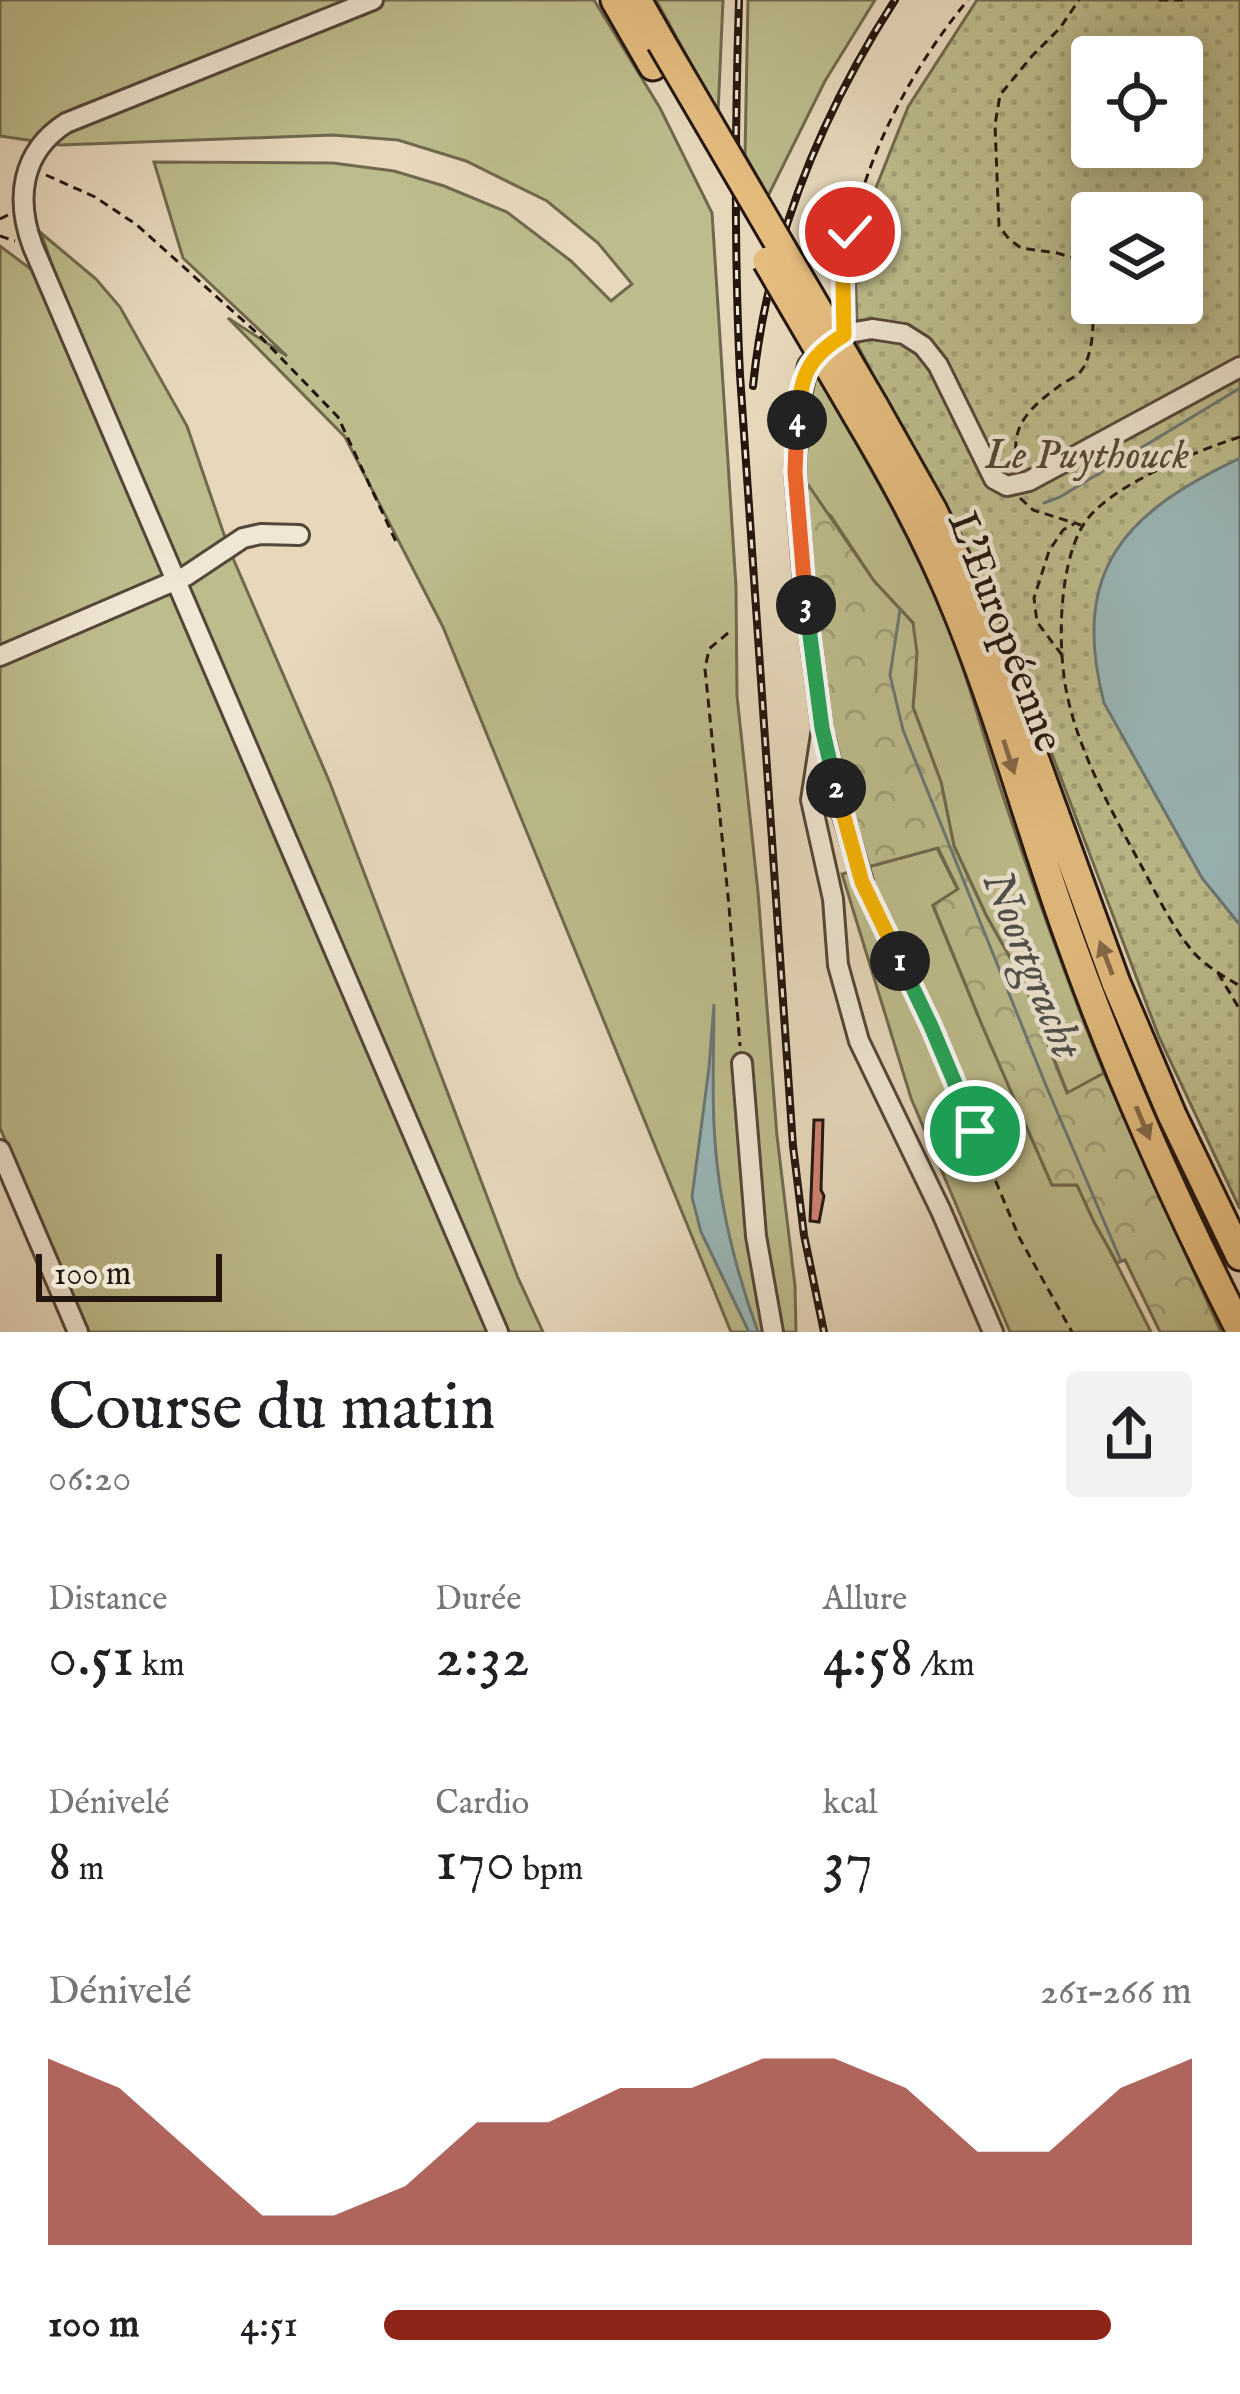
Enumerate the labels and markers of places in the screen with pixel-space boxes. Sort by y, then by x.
pin [799,181,901,283]
pin: 4 [767,390,827,450]
pin: 3 [776,575,836,635]
pin: 2 [806,758,866,818]
pin: 1 [870,931,930,991]
pin [924,1080,1026,1182]

